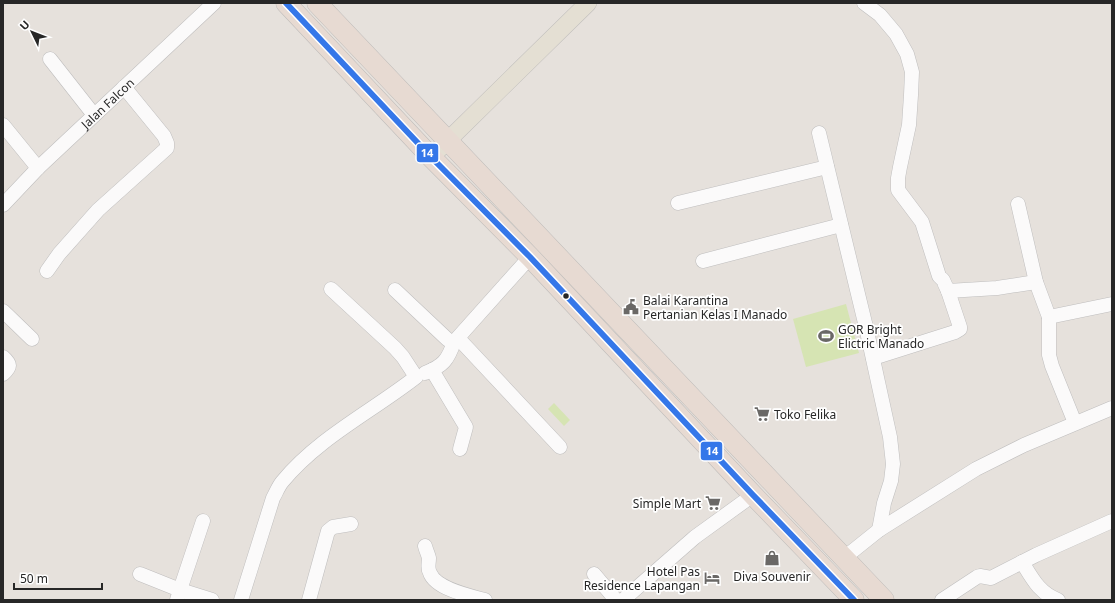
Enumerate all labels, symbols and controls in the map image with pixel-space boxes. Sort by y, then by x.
north arrow [12,12,52,52]
text: U [16,17,33,33]
street label: Jalan Falcon [76,74,138,133]
line badge: 14 [416,143,439,163]
text: 14 [421,145,434,160]
unlabelled marker [561,291,571,301]
place label: Balai Karantina Pertanian Kelas I Manado [643,292,787,323]
public building icon: Balai Karantina Pertanian Kelas I Manado [622,298,640,316]
place label: GOR Bright Elictric Manado [838,321,924,352]
sports icon: GOR Bright Elictric Manado [817,327,835,345]
supermarket icon: Toko Felika [753,405,771,423]
place label: Toko Felika [774,406,836,423]
line badge: 14 [700,441,723,461]
text: 14 [706,443,719,458]
supermarket icon: Simple Mart [704,494,722,512]
place label: Simple Mart [633,495,702,512]
shop icon: Diva Souvenir [763,549,781,567]
place label: Hotel Pas Residence Lapangan [584,563,700,594]
scale bar [14,565,102,591]
place label: Diva Souvenir [733,568,811,585]
hotel icon: Hotel Pas Residence Lapangan [703,569,721,587]
text: 50 m [20,570,48,587]

